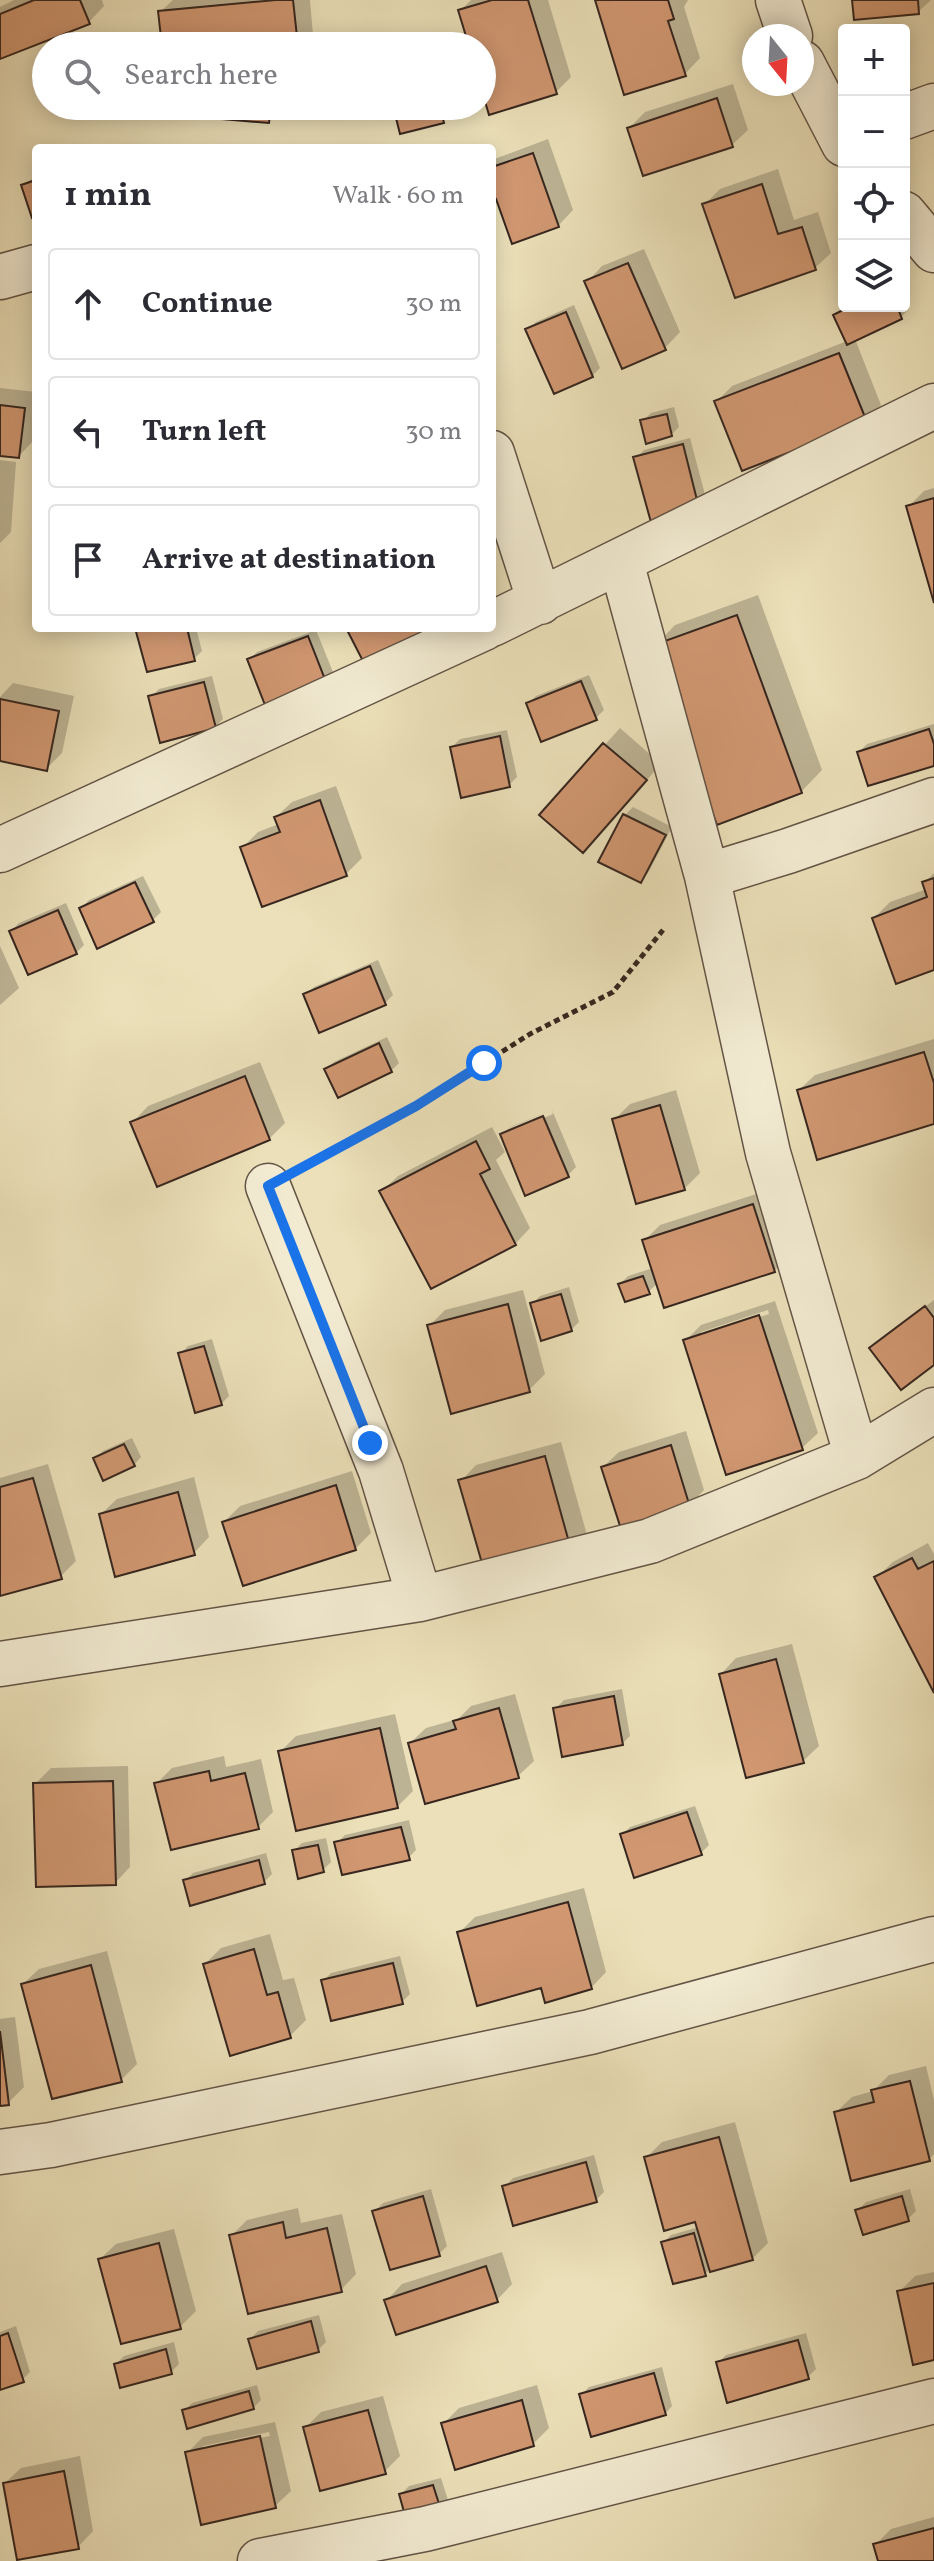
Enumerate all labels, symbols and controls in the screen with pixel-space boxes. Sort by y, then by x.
north arrow [742,24,814,96]
map controls [838,24,910,312]
button: + [838,24,910,96]
search box [32,32,496,120]
icon: search [60,54,104,98]
text: Search here [124,55,278,97]
button: − [838,96,910,168]
button: locate [838,168,910,240]
text: 1 min [64,173,152,220]
text: Walk · 60 m [332,178,464,214]
button: layers [838,240,910,312]
icon: ahead [66,282,110,326]
text: Continue [142,283,273,325]
text: 30 m [405,286,462,322]
icon: left [66,410,110,454]
text: Turn left [142,411,266,453]
text: 30 m [405,414,462,450]
icon: arrive [66,538,110,582]
text: Arrive at destination [142,539,436,581]
route start [466,1045,502,1081]
route end [352,1425,388,1461]

